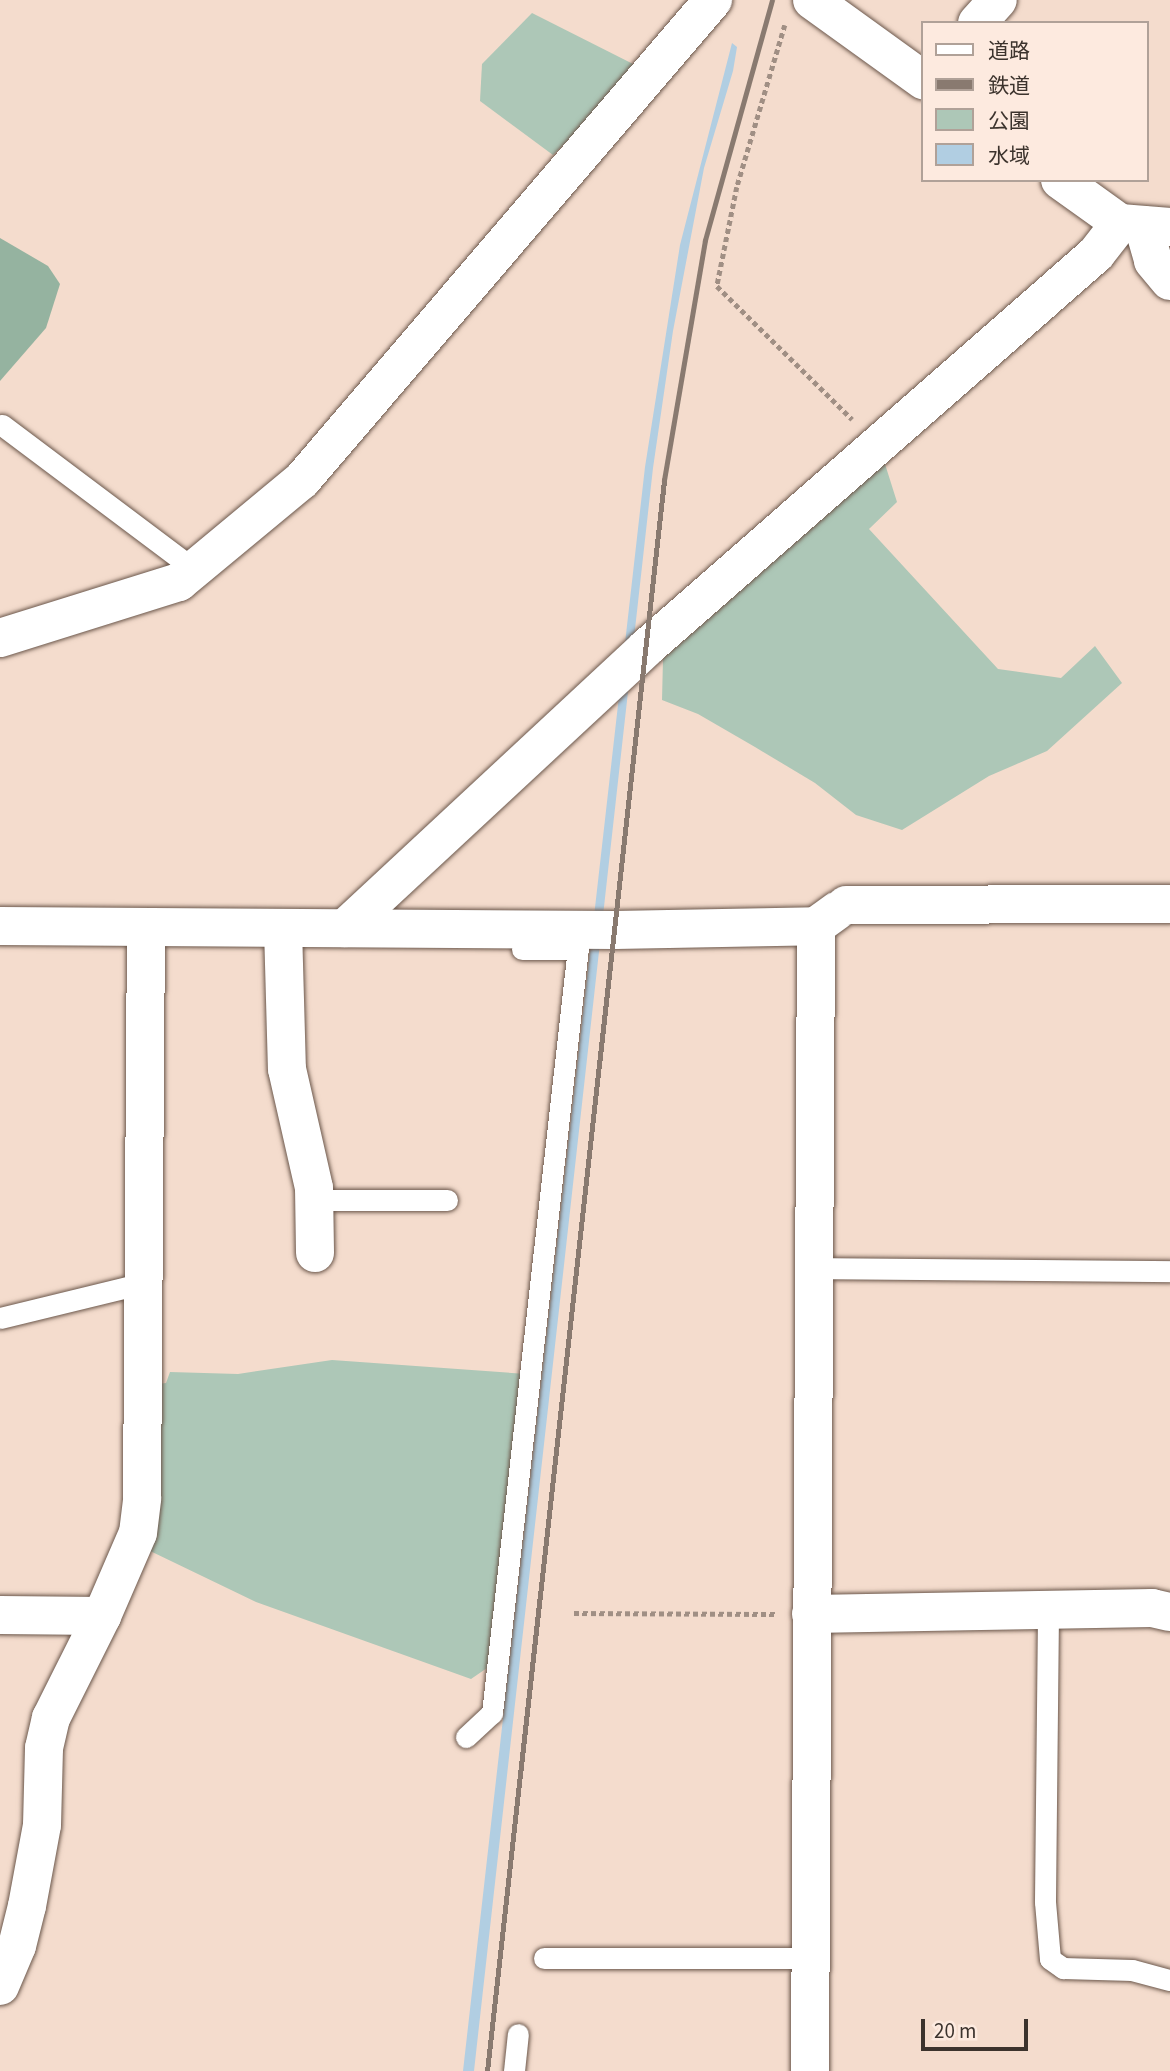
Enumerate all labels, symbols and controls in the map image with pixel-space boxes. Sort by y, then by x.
legend [922,21,1149,182]
text: 道路 [988,36,1030,66]
text: 鉄道 [988,71,1030,101]
text: 公園 [988,106,1030,136]
text: 水域 [988,141,1030,171]
scale bar [925,2004,1032,2048]
text: 20 m [934,2016,976,2046]

